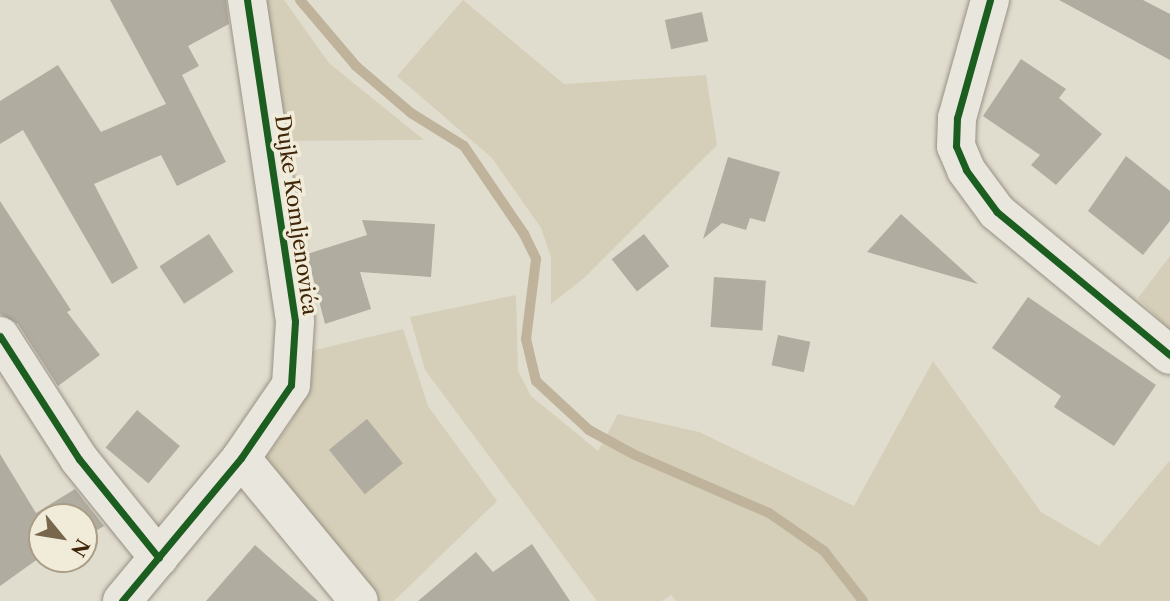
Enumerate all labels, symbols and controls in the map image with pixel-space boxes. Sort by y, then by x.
street label: Dujke Komljenovića [269,113,323,317]
north arrow [28,503,98,573]
text: N [66,535,94,561]

